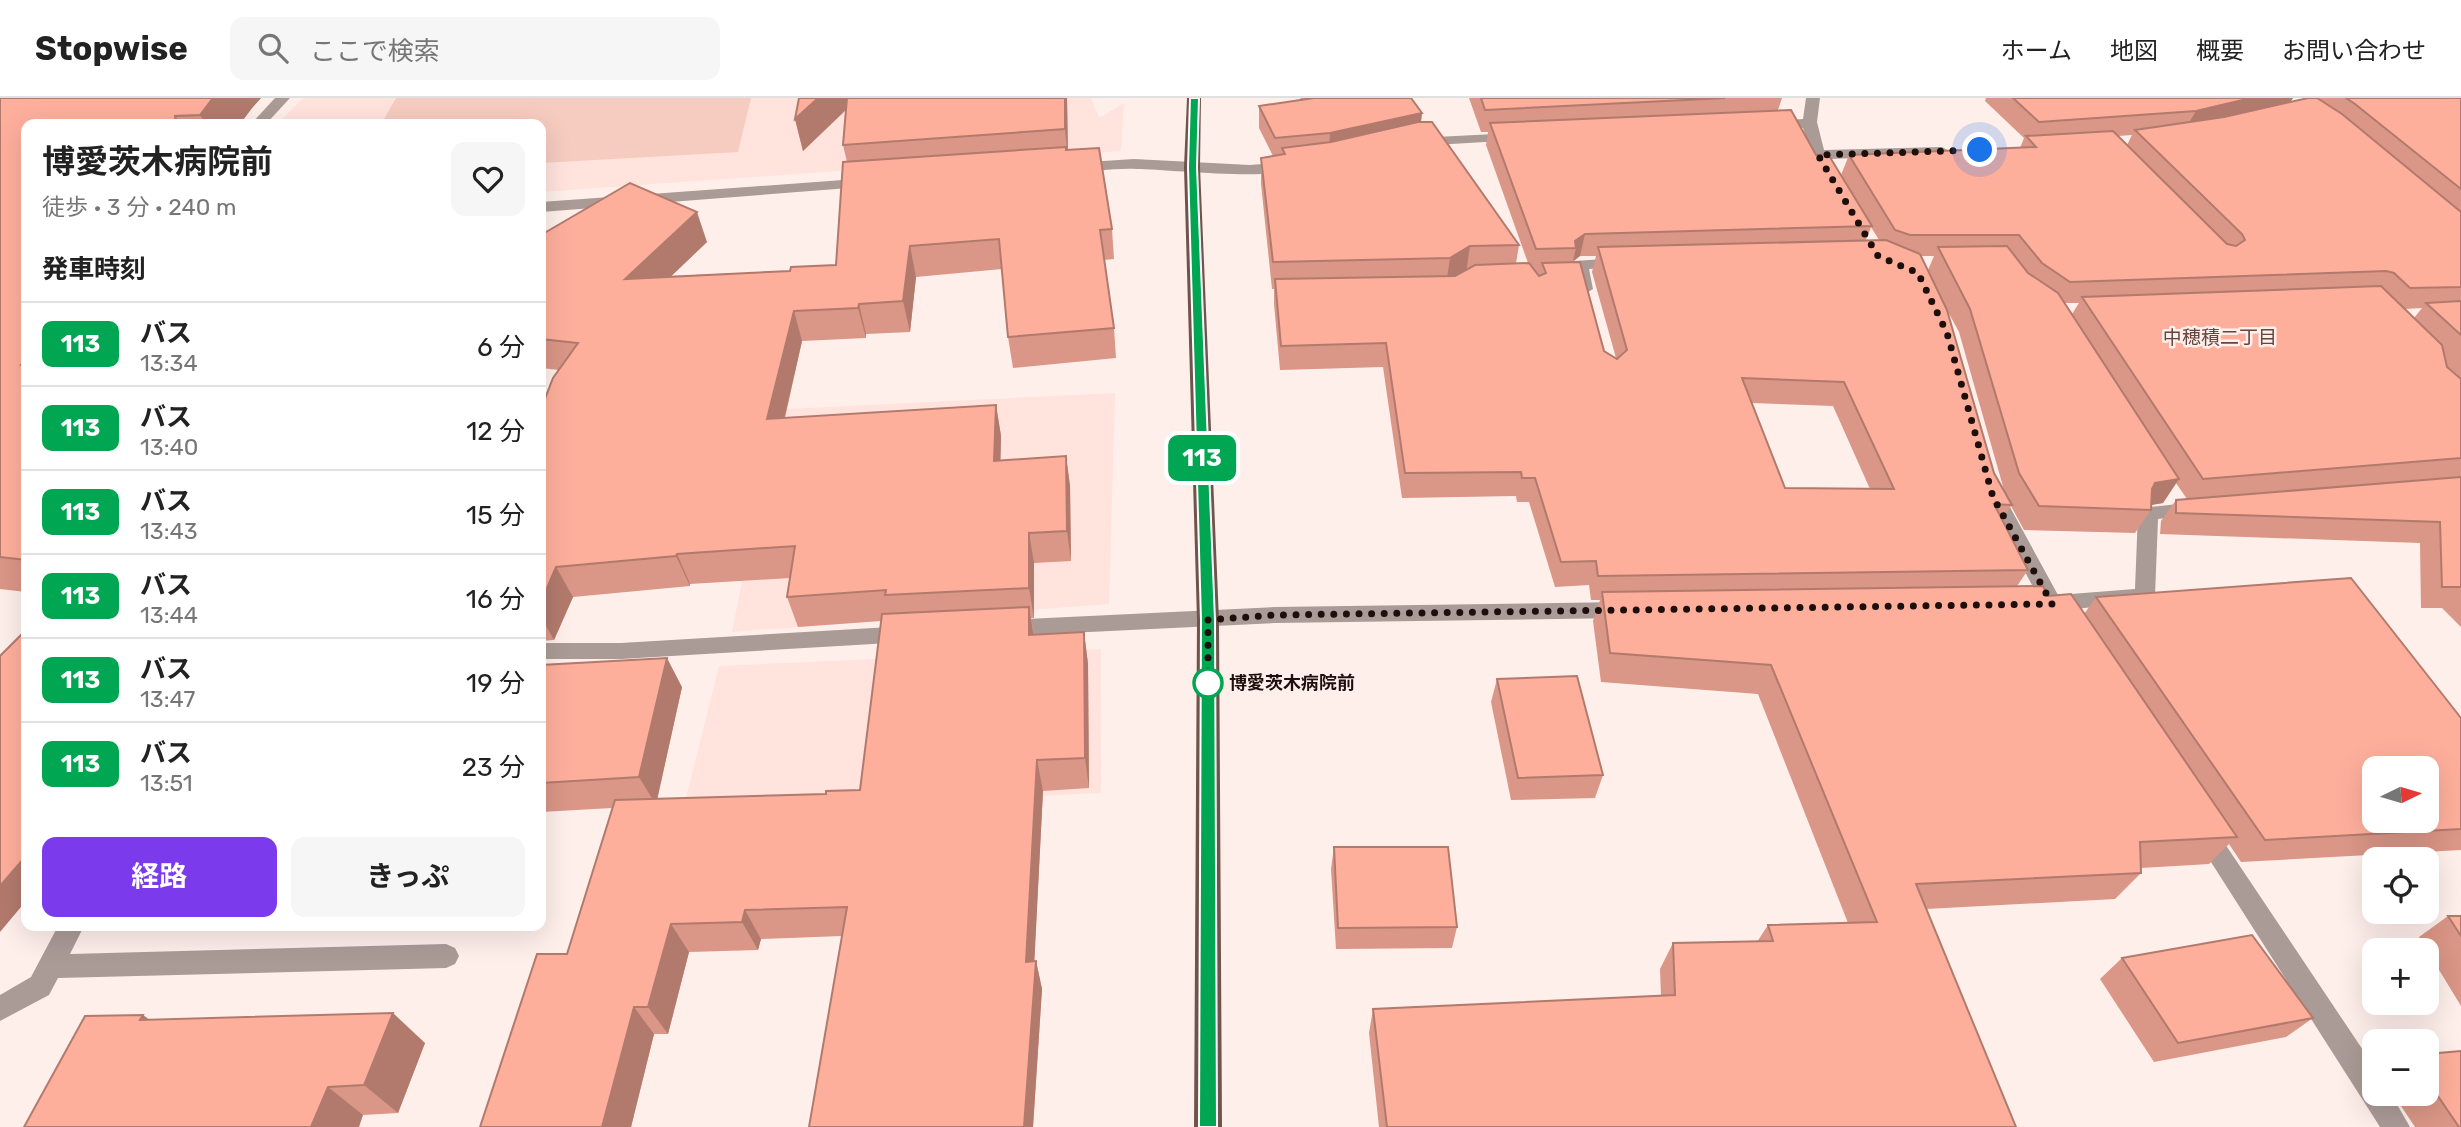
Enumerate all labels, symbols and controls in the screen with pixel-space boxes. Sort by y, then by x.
search box [230,17,720,80]
text: Stopwise [35,29,188,68]
icon: search [254,29,292,67]
text: ここで検索 [310,36,440,67]
text: ホーム [2001,37,2072,65]
text: 地図 [2110,37,2158,65]
text: 概要 [2196,37,2244,65]
text: お問い合わせ [2282,37,2426,65]
your location [1962,132,1997,167]
text: 博愛茨木病院前 [42,142,273,181]
button: heart [451,142,525,216]
text: 徒歩 · 3 分 · 240 m [42,193,236,221]
text: 発車時刻 [42,254,146,285]
text: バス [140,318,192,349]
district label: 中穂積二丁目 [2163,326,2277,349]
text: 113 [61,330,100,358]
text: 6 分 [477,332,525,363]
text: 13:34 [140,349,198,377]
text: バス [140,402,192,433]
text: 113 [61,414,100,442]
text: 12 分 [466,416,525,447]
text: 13:40 [140,433,198,461]
line badge: 113 [1162,435,1242,481]
text: 113 [1182,444,1222,472]
text: バス [140,486,192,517]
text: 113 [61,498,100,526]
text: 15 分 [466,500,525,531]
text: 13:43 [140,517,198,545]
text: バス [140,570,192,601]
text: 113 [61,582,100,610]
text: 16 分 [466,584,525,615]
text: 13:44 [140,601,198,629]
text: バス [140,654,192,685]
text: 113 [61,666,100,694]
text: 19 分 [466,668,525,699]
marker: 博愛茨木病院前 [1193,668,1223,698]
place label: 博愛茨木病院前 [1229,672,1355,694]
text: 13:47 [140,685,195,713]
text: バス [140,738,192,769]
text: 113 [61,750,100,778]
text: 23 分 [462,752,525,783]
north arrow [2362,756,2440,833]
map controls [2362,756,2439,1106]
text: 13:51 [140,769,193,797]
button: 経路 [42,837,277,917]
button: きっぷ [291,837,525,917]
button: locate [2362,847,2439,924]
button: + [2362,938,2439,1015]
button: − [2362,1029,2439,1106]

